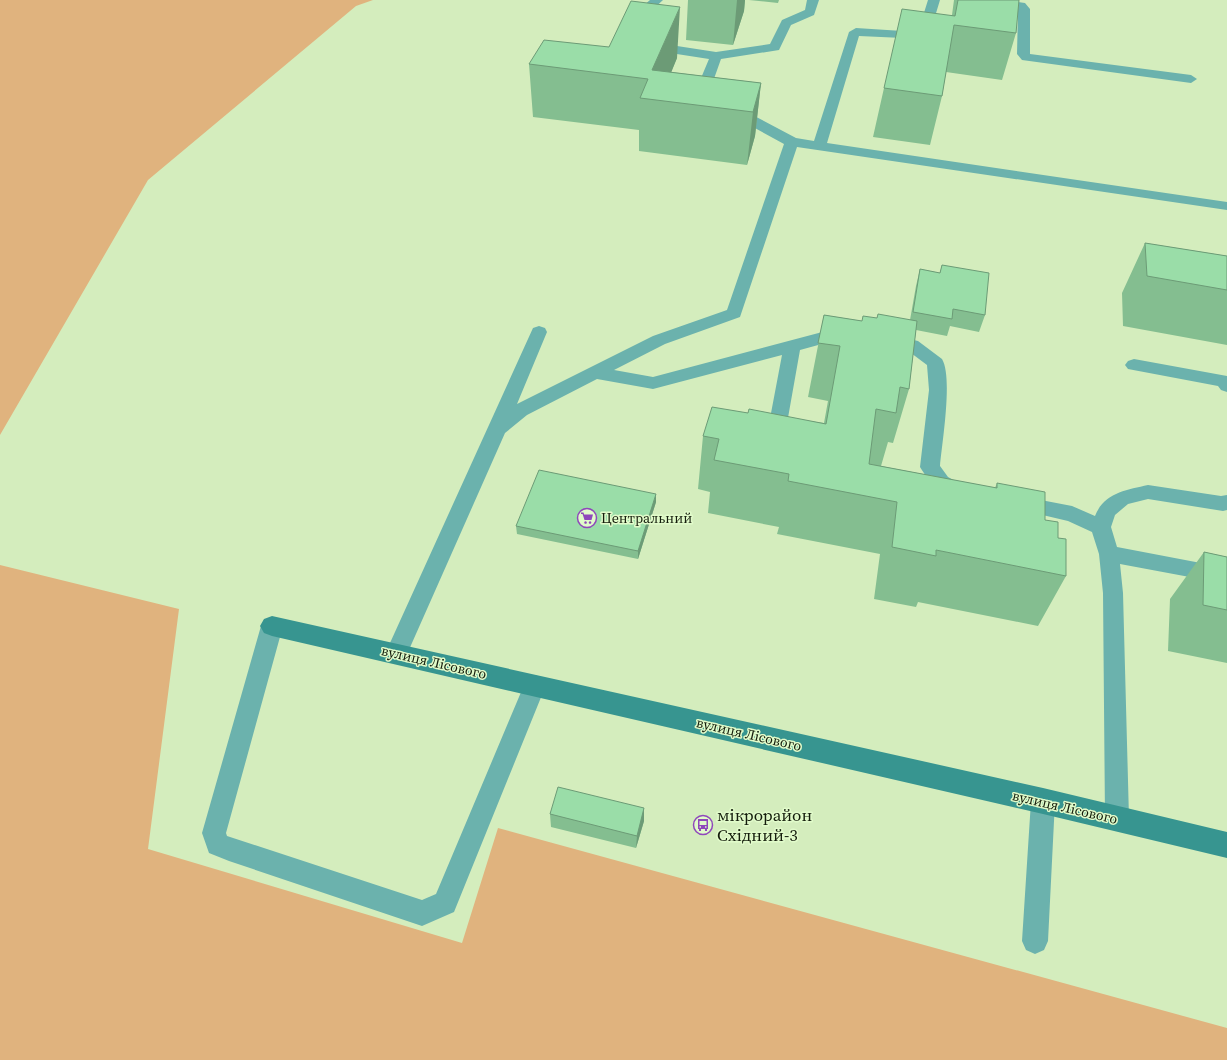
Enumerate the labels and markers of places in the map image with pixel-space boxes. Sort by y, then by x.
supermarket icon: Центральний [576,507,598,529]
place label: Центральний [601,508,692,528]
place label: мікрорайон Східний-3 [717,803,812,847]
bus stop icon: мікрорайон Східний-3 [692,814,714,836]

